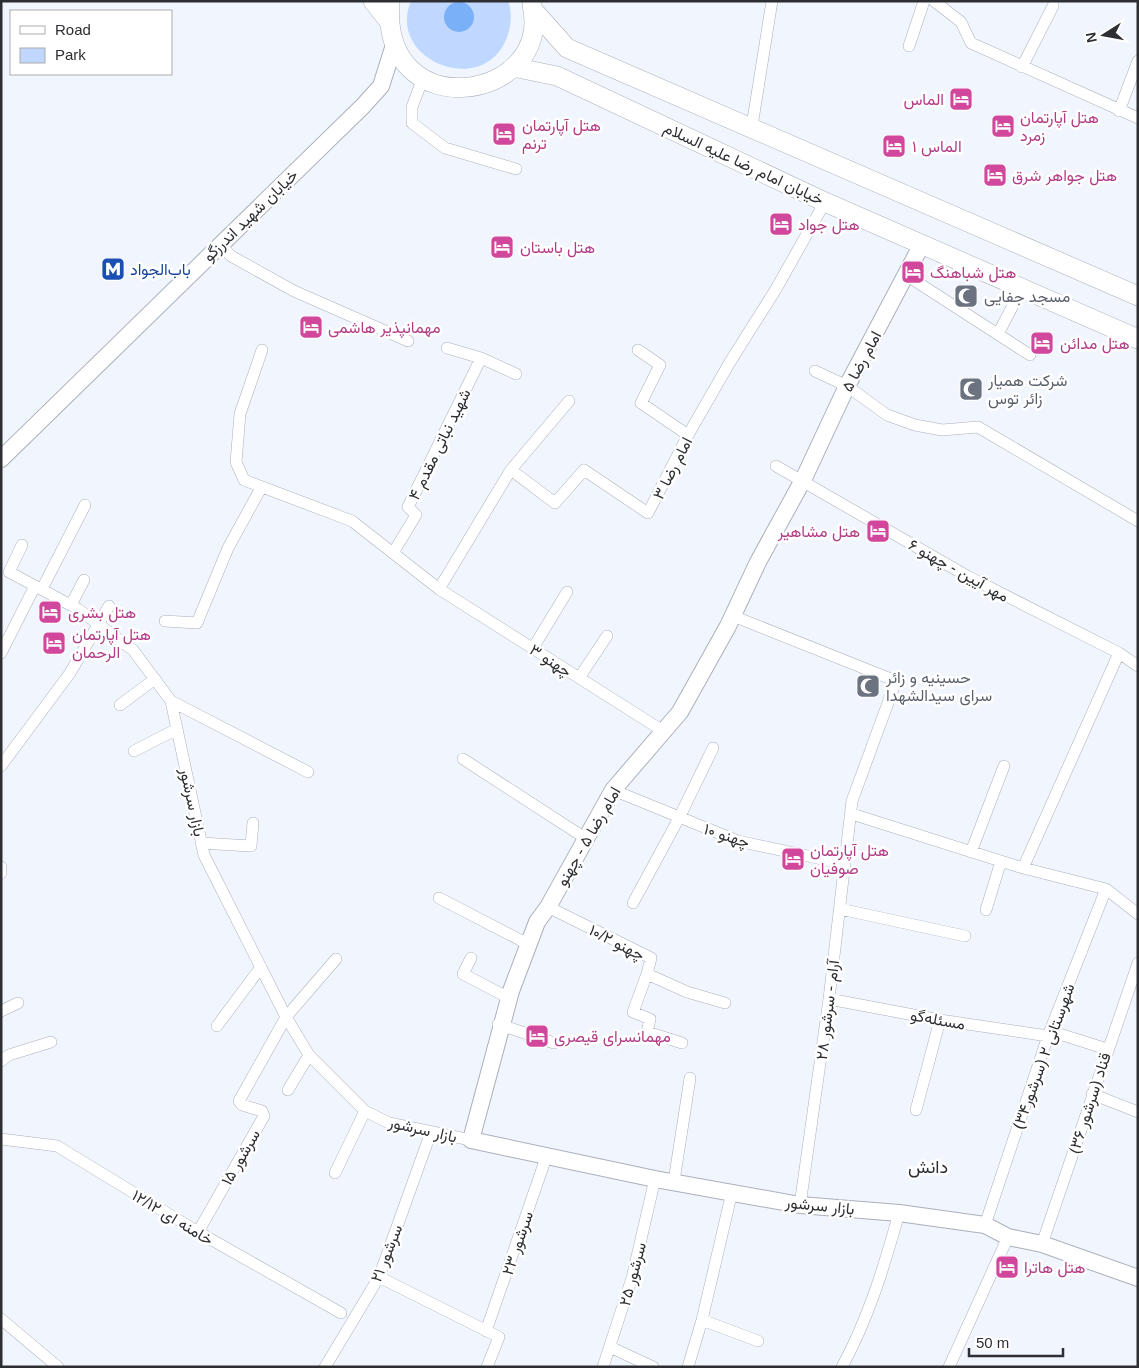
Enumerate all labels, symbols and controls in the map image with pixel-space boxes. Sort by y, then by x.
legend [10,10,172,75]
north arrow [1079,10,1129,60]
text: Road [55,21,91,38]
text: N [1082,31,1100,44]
text: Park [55,46,86,63]
hotel icon: الماس [948,86,974,112]
place label: الماس [903,91,944,110]
place label: هتل آپارتمان زمرد [1020,109,1099,146]
hotel icon: هتل آپارتمان زمرد [990,113,1016,139]
place label: هتل آپارتمان ترنم [522,117,601,154]
street label: خیابان امام رضا علیه السلام [660,119,827,210]
hotel icon: هتل آپارتمان ترنم [491,121,517,147]
hotel icon: الماس ۱ [881,133,907,159]
place label: الماس ۱ [912,138,962,157]
hotel icon: هتل جواهر شرق [982,162,1008,188]
street label: خیابان شهید اندرزگو [200,166,303,266]
place label: هتل جواهر شرق [1012,167,1117,186]
hotel icon: هتل جواد [768,211,794,237]
place label: هتل جواد [798,216,860,235]
hotel icon: هتل باستان [489,234,515,260]
place label: هتل باستان [520,239,595,258]
metro station icon: باب‌الجواد [100,256,126,282]
hotel icon: هتل شباهنگ [900,259,926,285]
place label: باب‌الجواد [130,261,191,280]
place label: هتل شباهنگ [930,264,1016,283]
mosque icon: مسجد جفایی [953,283,979,309]
place label: مسجد جفایی [984,288,1070,307]
hotel icon: مهمانپذیر هاشمی [298,314,324,340]
place label: مهمانپذیر هاشمی [328,319,441,339]
street label: امام رضا ۵ [838,328,886,395]
hotel icon: هتل مدائن [1029,330,1055,356]
place label: هتل مدائن [1060,335,1130,354]
place label: شرکت همیار زائر توس [987,372,1067,409]
mosque icon: شرکت همیار زائر توس [958,376,984,402]
street label: شهید نباتی مقدم ۴ [405,386,476,503]
street label: امام رضا ۳ [650,434,697,503]
hotel icon: هتل مشاهیر [865,518,891,544]
place label: هتل مشاهیر [777,523,860,542]
street label: مهر آیین - چهنو ۶ [904,536,1012,608]
hotel icon: هتل بشری [37,599,63,625]
place label: هتل بشری [68,604,136,623]
place label: هتل آپارتمان الرحمان [72,626,151,663]
hotel icon: هتل آپارتمان الرحمان [41,630,67,656]
street label: چهنو ۳ [525,641,575,683]
place label: حسینیه و زائر سرای سیدالشهدا [885,669,992,706]
mosque icon: حسینیه و زائر سرای سیدالشهدا [855,673,881,699]
street label: بازار سرشور [175,765,208,838]
street label: امام رضا ۵ - چهنو [553,784,626,890]
street label: چهنو ۱۰ [701,820,752,854]
place label: هتل آپارتمان صوفیان [810,842,889,879]
hotel icon: هتل آپارتمان صوفیان [780,846,806,872]
street label: چهنو ۱۰/۲ [585,921,648,966]
street label: آرام - سرشور ۲۸ [813,958,844,1061]
street label: شهرستانی ۲ (سرشور۳۴) [1009,981,1080,1132]
street label: مسئله‌گو [909,1006,967,1035]
hotel icon: مهمانسرای قیصری [524,1023,550,1049]
place label: مهمانسرای قیصری [554,1028,671,1047]
street label: قناد (سرشور ۳۶) [1065,1051,1116,1156]
street label: بازار سرشور [386,1113,459,1148]
street label: سرشور ۱۵ [218,1126,265,1189]
district label: دانش [908,1157,948,1178]
street label: خامنه ای ۱۲/۱۲ [128,1187,217,1250]
street label: بازار سرشور [783,1193,855,1220]
street label: سرشور ۲۳ [499,1209,538,1278]
street label: سرشور ۲۱ [367,1222,407,1285]
street label: سرشور ۲۵ [616,1241,651,1308]
hotel icon: هتل هاترا [994,1254,1020,1280]
place label: هتل هاترا [1024,1259,1085,1278]
scale bar [969,1326,1063,1358]
text: 50 m [976,1334,1009,1351]

